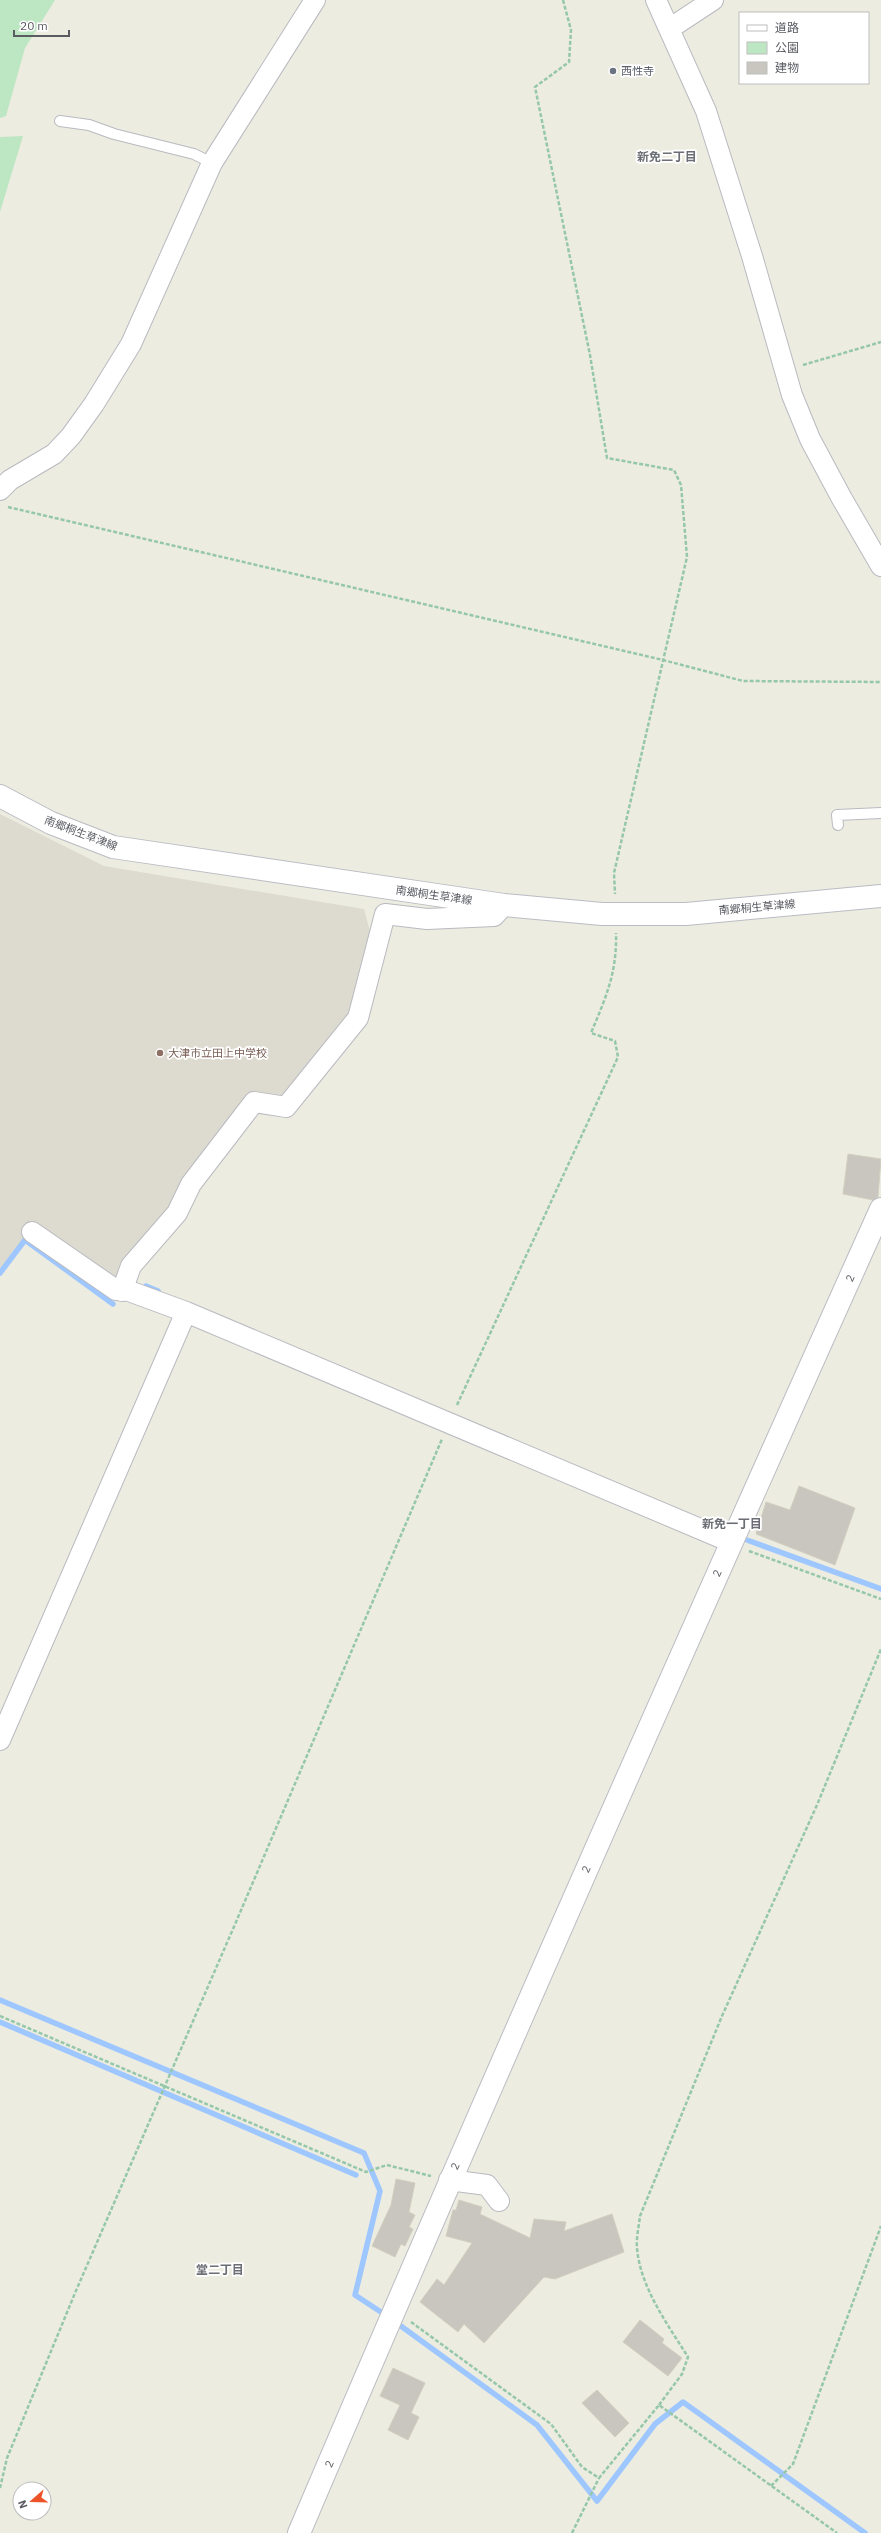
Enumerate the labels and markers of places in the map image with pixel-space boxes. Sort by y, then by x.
place label: 西性寺 [621,64,654,78]
marker: 西性寺 [608,66,618,76]
place label: 大津市立田上中学校 [168,1046,267,1060]
marker: 大津市立田上中学校 [155,1048,165,1058]

